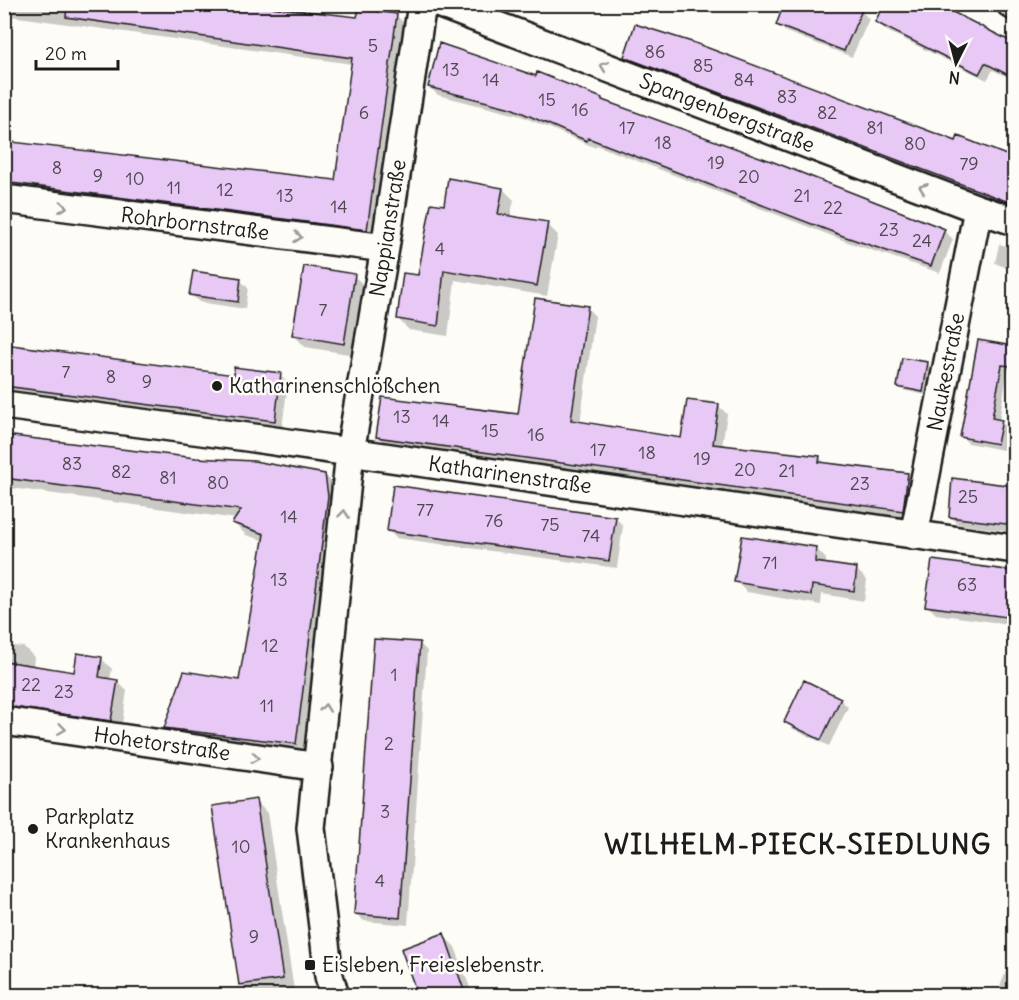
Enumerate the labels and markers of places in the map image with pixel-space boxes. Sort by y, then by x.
place label: Katharinenschlößchen [229,372,440,399]
marker: Katharinenschlößchen [210,379,224,393]
place label: Parkplatz Krankenhaus [45,803,170,854]
marker: Parkplatz Krankenhaus [26,822,40,836]
place label: Eisleben, Freieslebenstr. [322,951,544,978]
marker: Eisleben, Freieslebenstr. [303,958,317,972]

